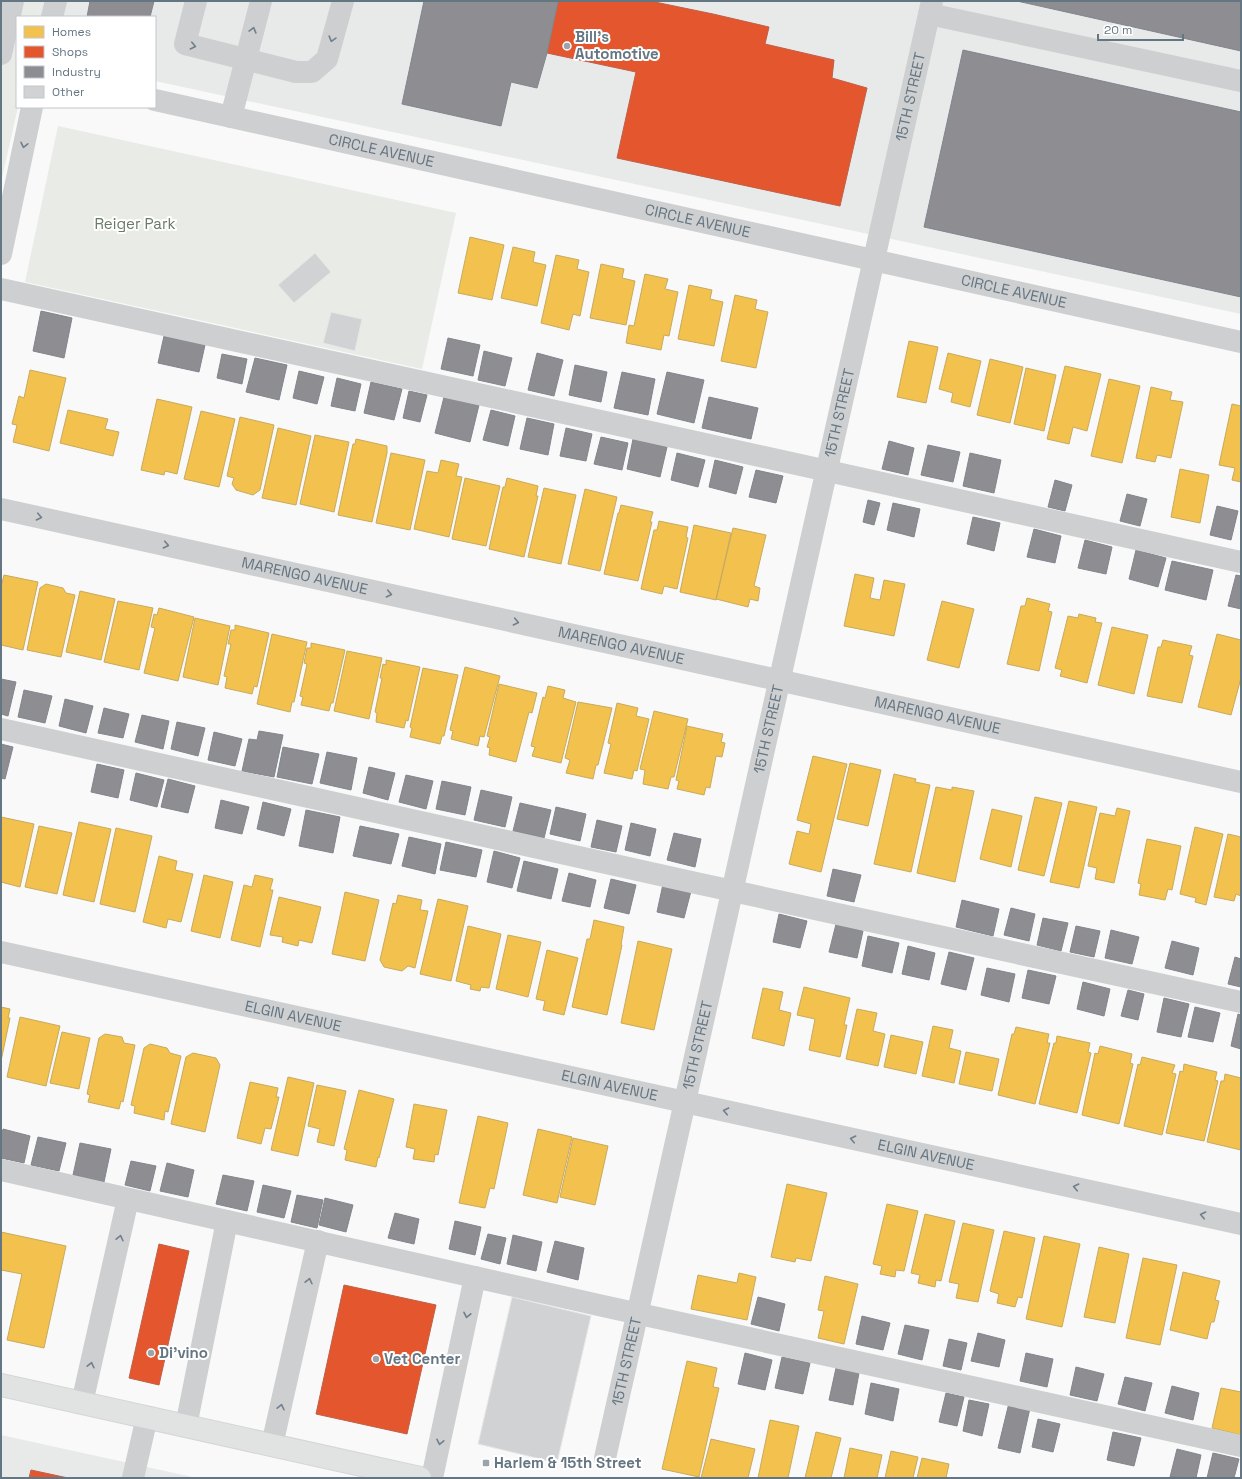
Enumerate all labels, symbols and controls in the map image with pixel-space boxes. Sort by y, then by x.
legend [16,16,156,108]
scale bar [1098,16,1183,42]
text: 20 m [1104,22,1132,38]
text: Homes [52,24,91,40]
one-way arrow [249,27,257,33]
place label: Bill's Automotive [575,27,659,63]
one-way arrow [328,35,337,42]
marker: Bill's Automotive [562,41,572,51]
one-way arrow [190,42,197,50]
text: Shops [52,44,88,60]
street label: 15TH STREET [891,50,929,143]
text: Industry [52,64,101,80]
text: Other [52,84,85,100]
street label: CIRCLE AVENUE [327,129,436,171]
one-way arrow [21,142,29,148]
street label: CIRCLE AVENUE [643,199,752,241]
park label: Reiger Park [94,214,176,233]
street label: CIRCLE AVENUE [959,270,1069,312]
street label: 15TH STREET [820,366,858,459]
one-way arrow [36,512,42,520]
one-way arrow [163,541,169,549]
street label: MARENGO AVENUE [240,552,370,599]
one-way arrow [385,590,392,598]
one-way arrow [512,618,519,626]
street label: MARENGO AVENUE [556,622,686,668]
street label: 15TH STREET [749,683,787,775]
street label: MARENGO AVENUE [873,692,1003,738]
street label: ELGIN AVENUE [243,996,343,1035]
street label: 15TH STREET [678,999,716,1091]
street label: ELGIN AVENUE [560,1065,660,1105]
one-way arrow [723,1107,729,1115]
one-way arrow [850,1135,856,1143]
street label: ELGIN AVENUE [876,1135,976,1174]
one-way arrow [1073,1184,1079,1192]
one-way arrow [1200,1212,1206,1220]
one-way arrow [115,1235,123,1242]
one-way arrow [305,1277,313,1284]
one-way arrow [464,1312,472,1318]
street label: 15TH STREET [607,1315,645,1408]
place label: Di’vino [159,1343,208,1362]
marker: Di’vino [146,1348,156,1358]
place label: Vet Center [384,1349,460,1368]
marker: Vet Center [371,1354,381,1364]
one-way arrow [87,1362,95,1368]
one-way arrow [276,1404,284,1410]
one-way arrow [437,1439,445,1446]
place label: Harlem & 15th Street [494,1453,642,1472]
marker: Harlem & 15th Street [481,1458,491,1468]

